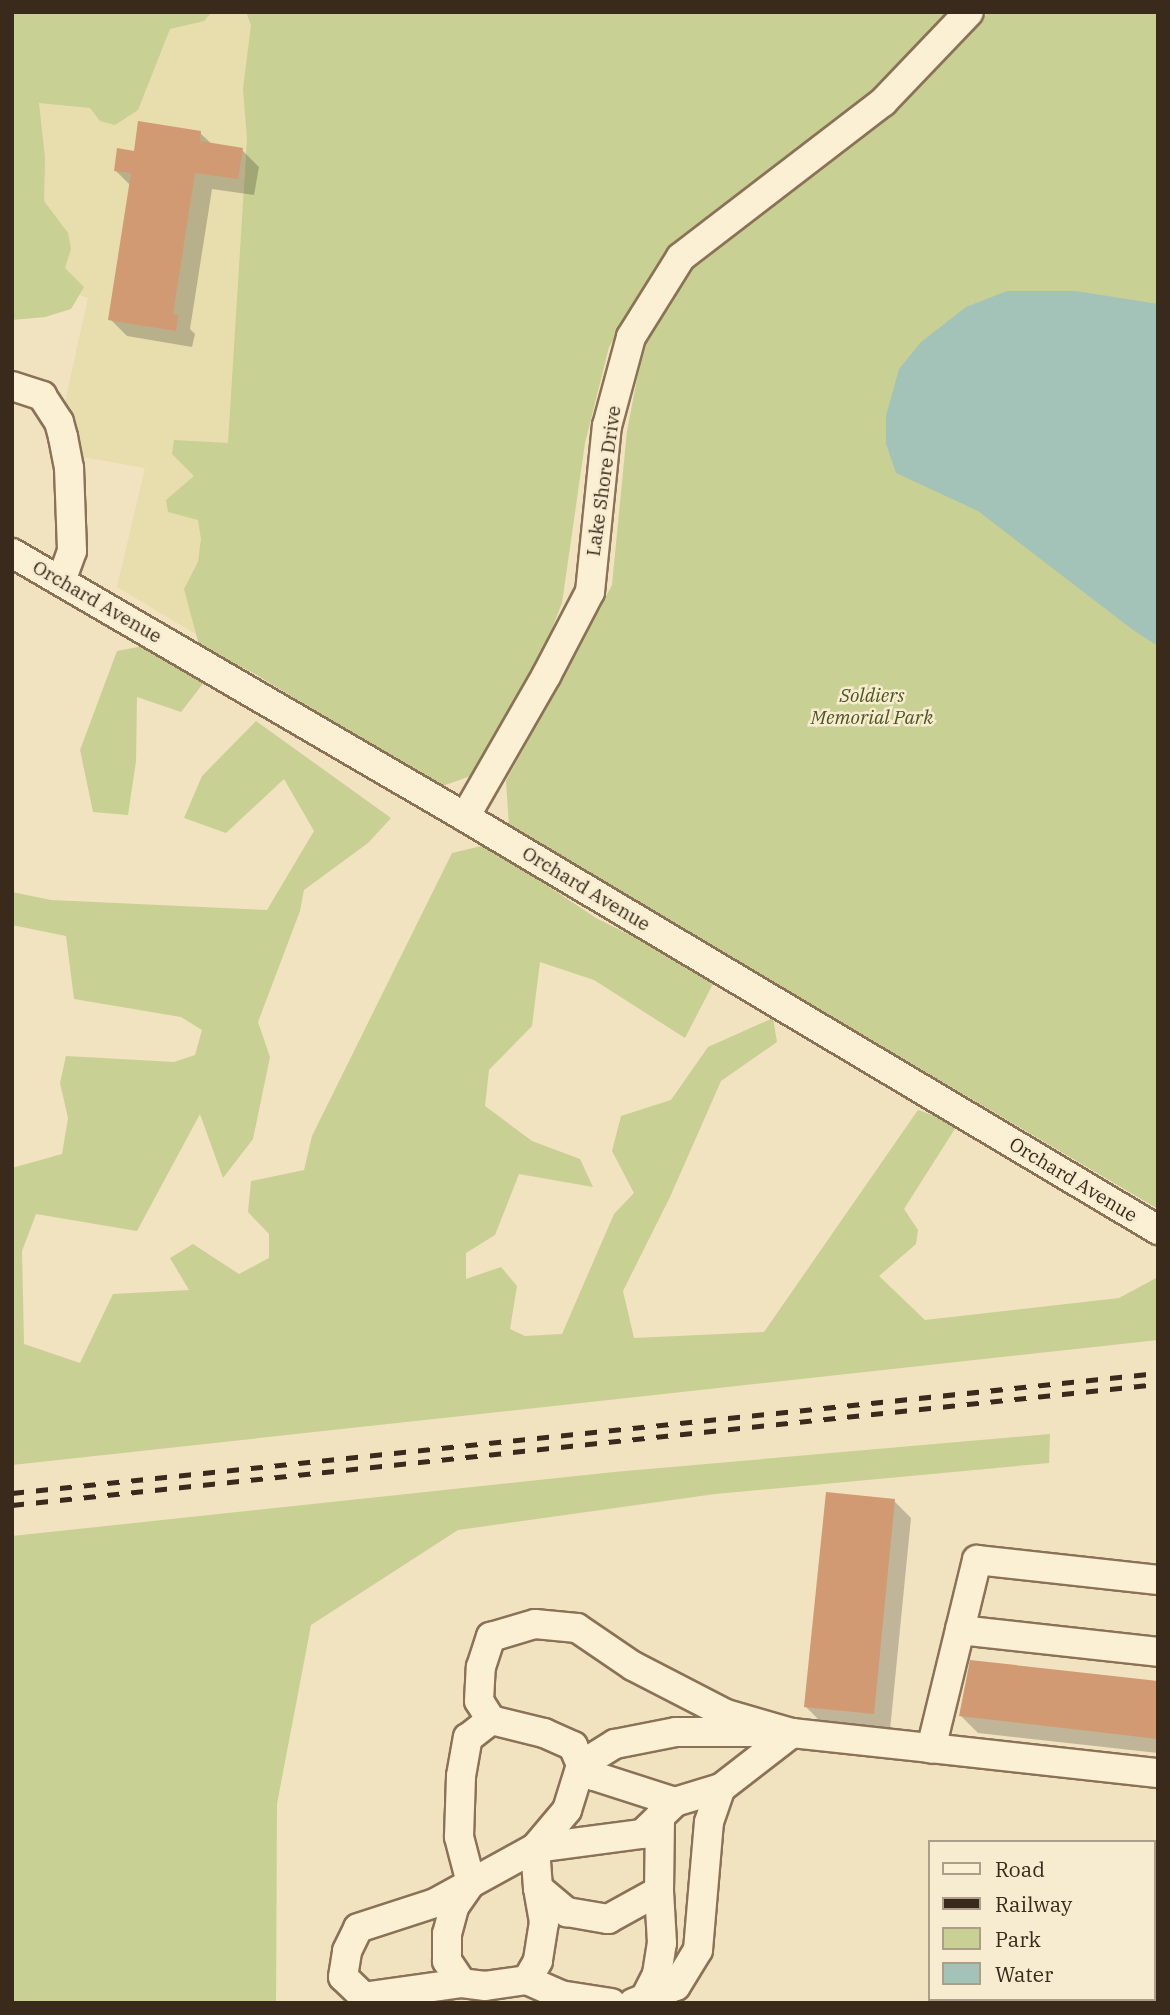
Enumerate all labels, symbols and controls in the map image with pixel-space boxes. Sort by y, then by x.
street label: Lake Shore Drive [582,404,626,558]
street label: Orchard Avenue [28,556,166,648]
park label: Soldiers Memorial Park [811,685,933,729]
street label: Orchard Avenue [518,842,654,936]
street label: Orchard Avenue [1005,1133,1141,1227]
legend [928,1840,1156,2001]
text: Road [995,1855,1045,1883]
text: Railway [995,1890,1072,1918]
text: Park [995,1925,1041,1953]
text: Water [995,1960,1053,1988]

